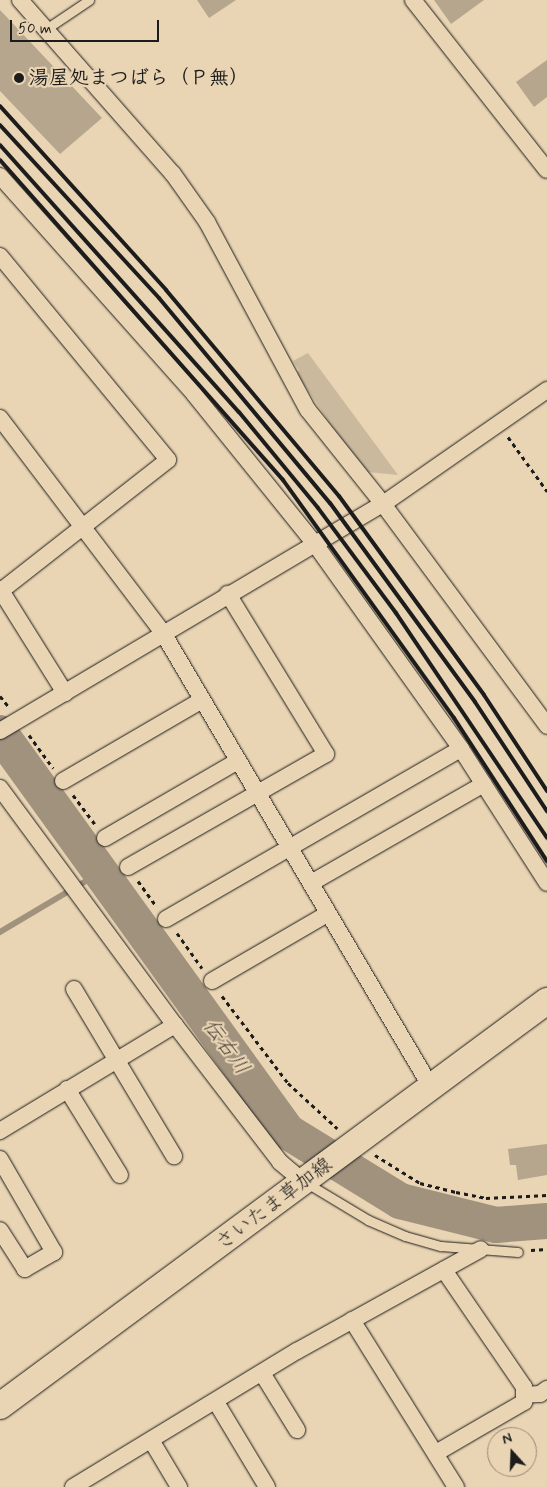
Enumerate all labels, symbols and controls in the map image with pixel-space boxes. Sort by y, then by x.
scale bar [12,10,161,42]
text: 50 m [18,19,52,39]
place label: 湯屋処まつばら（Ｐ無） [29,66,249,90]
marker: 湯屋処まつばら（Ｐ無） [13,72,25,84]
water label: 伝右川 [197,1014,255,1080]
street label: さいたま草加線 [211,1152,337,1256]
north arrow [487,1427,537,1477]
text: N [500,1429,515,1449]

